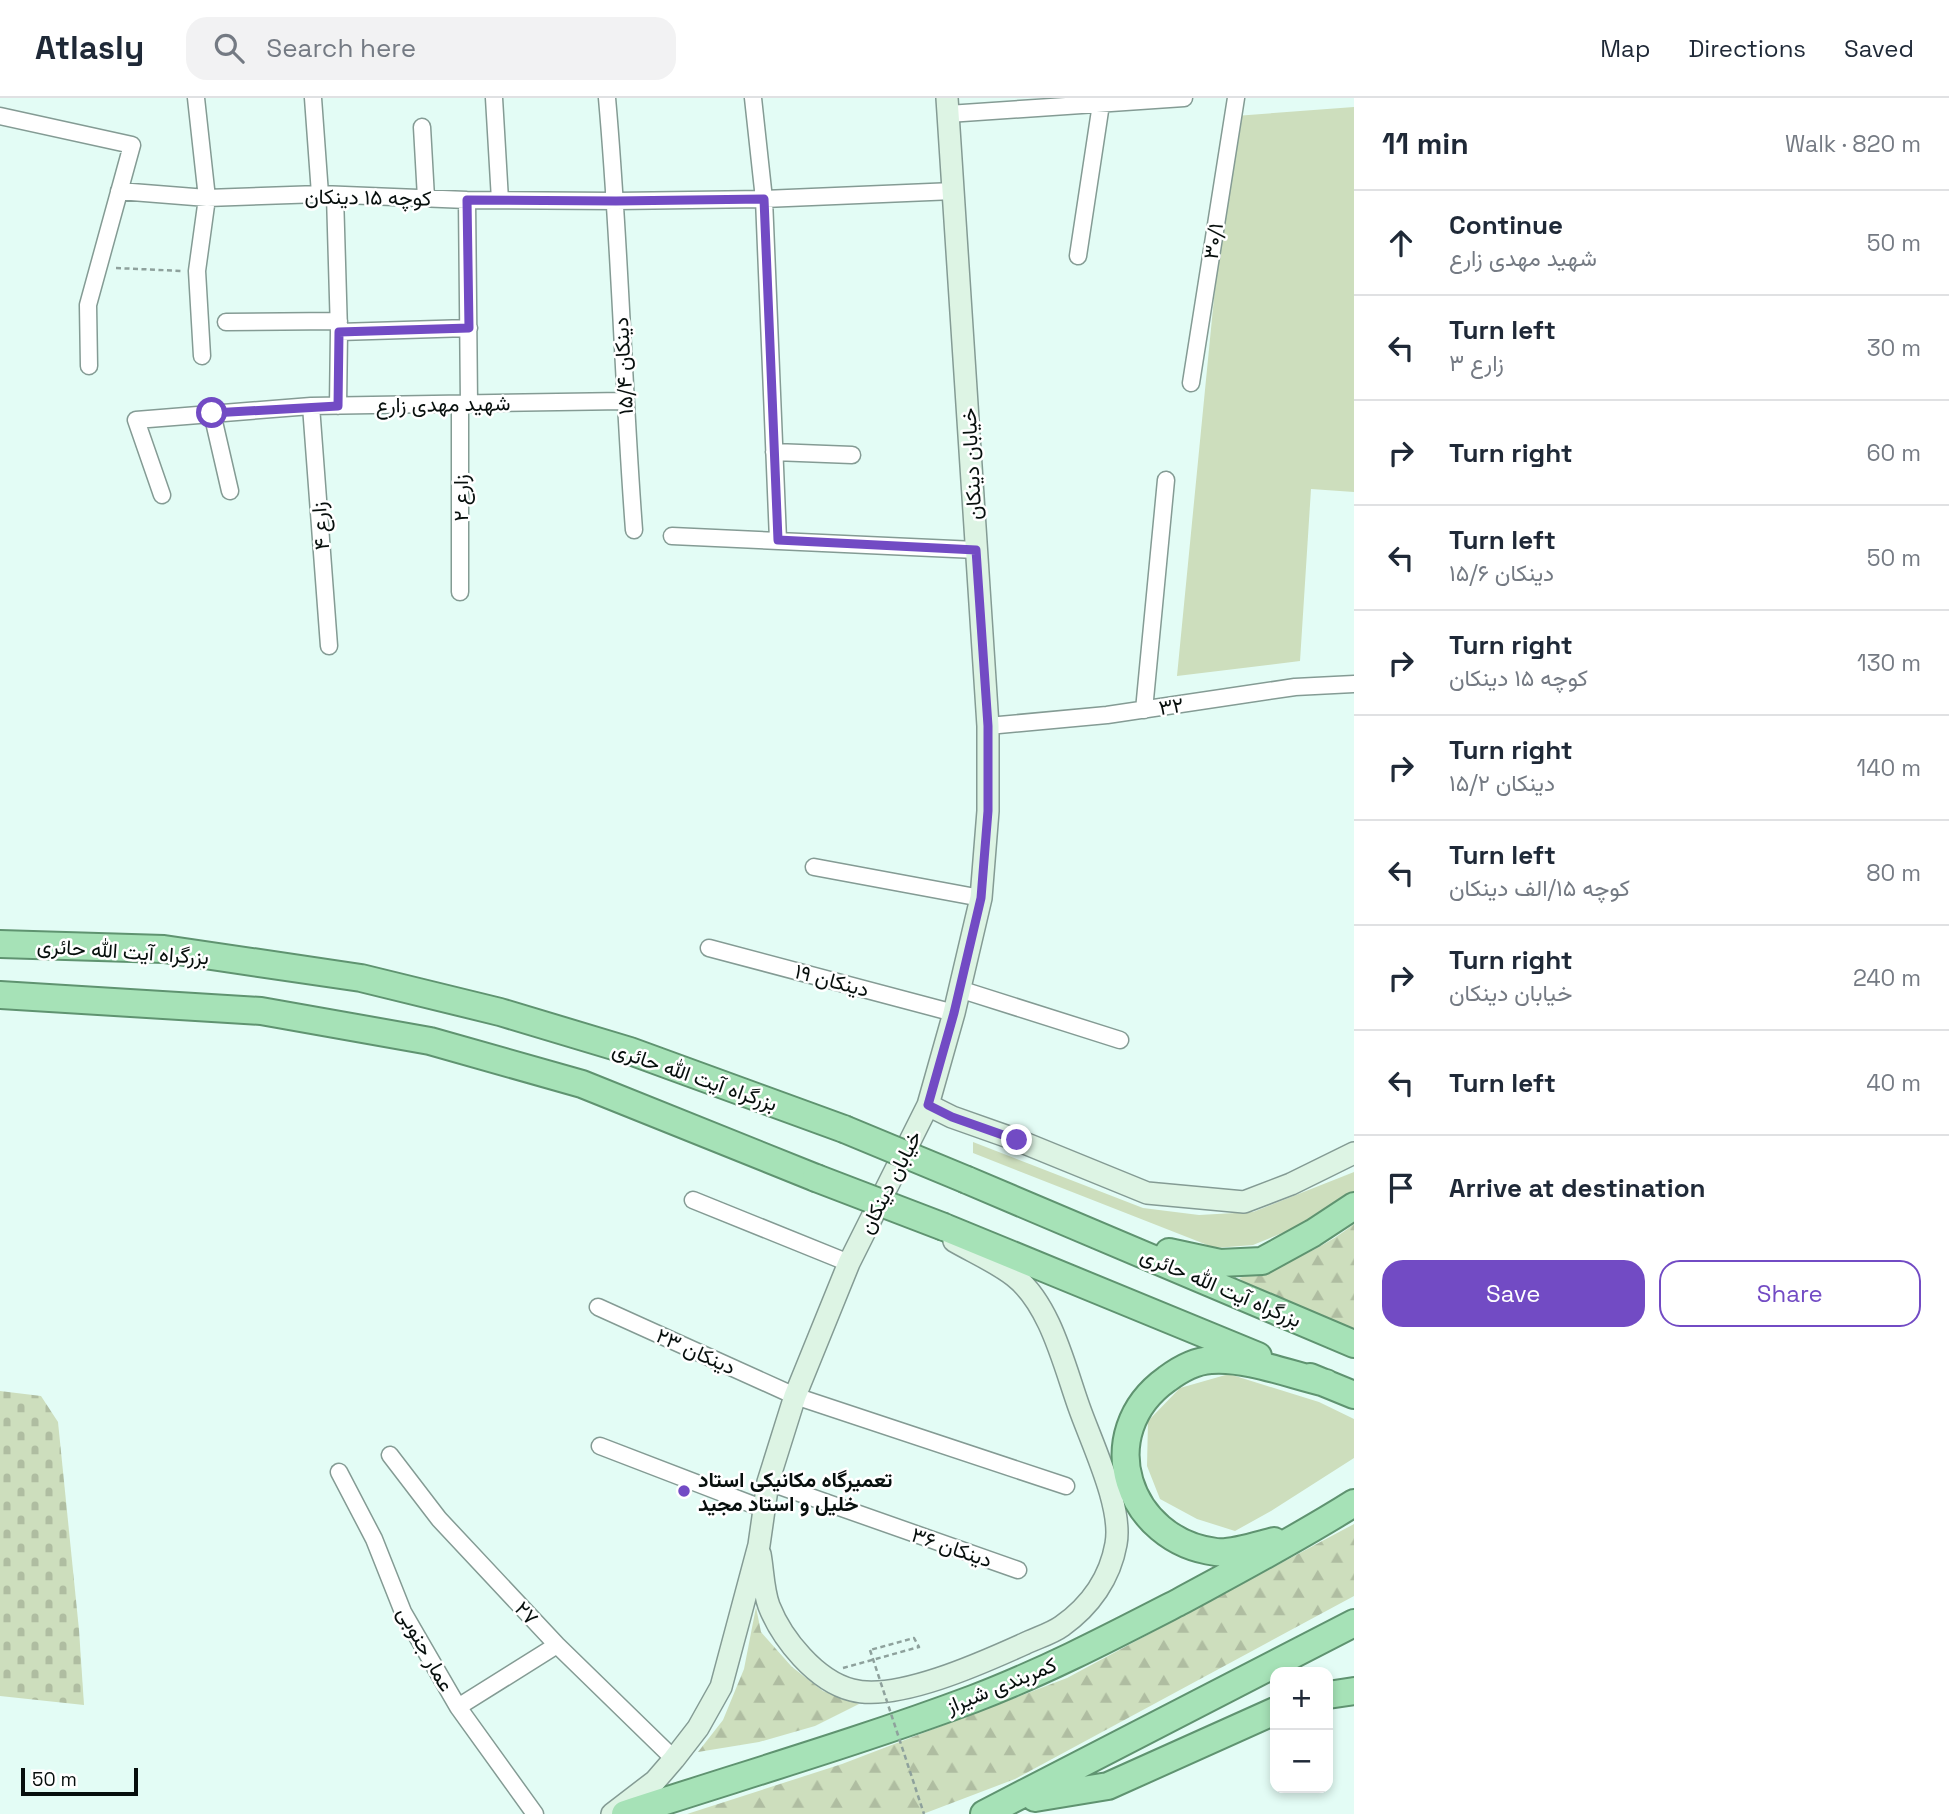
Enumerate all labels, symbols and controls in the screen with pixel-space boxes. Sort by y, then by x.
search box [186,17,676,80]
text: Atlasly [35,27,144,69]
icon: search [210,29,248,67]
text: Search here [266,31,416,65]
text: Map [1600,33,1650,64]
text: Directions [1688,33,1806,64]
text: Saved [1844,33,1914,64]
text: 11 min [1382,124,1469,163]
text: Walk · 820 m [1785,129,1921,159]
street label: کوچه ۱۵ دینکان [304,182,432,213]
text: Continue [1449,208,1563,242]
street label: ۳۰/۱ [1197,221,1229,261]
icon: ahead [1382,224,1420,262]
text: 50 m [1867,228,1921,258]
text: شهید مهدی زارع [1449,243,1597,273]
text: Turn left [1449,313,1556,347]
street label: ۱۵/۴ دینکان [607,316,639,416]
icon: left [1382,329,1420,367]
text: 30 m [1867,333,1921,363]
text: ۳ زارع [1449,348,1504,378]
street label: شهید مهدی زارع [375,389,511,420]
route start [196,397,227,428]
street label: خیابان دینکان [955,407,987,521]
icon: right [1382,434,1420,472]
text: Turn right [1449,436,1573,470]
text: 60 m [1866,438,1921,468]
street label: ۲ زارع [447,474,475,522]
street label: ۴ زارع [305,501,336,551]
text: Turn left [1449,523,1556,557]
icon: left [1382,539,1420,577]
text: 50 m [1867,543,1921,573]
text: ۱۵/۶ دینکان [1449,558,1554,588]
text: Turn right [1449,628,1573,662]
icon: right [1382,644,1420,682]
text: 130 m [1857,648,1921,678]
text: کوچه ۱۵ دینکان [1449,663,1588,693]
street label: ۳۲ [1157,691,1185,721]
text: Turn right [1449,733,1573,767]
icon: right [1382,749,1420,787]
text: 140 m [1857,753,1921,783]
text: ۱۵/۲ دینکان [1449,768,1555,798]
text: Turn left [1449,838,1556,872]
icon: left [1382,854,1420,892]
text: 80 m [1866,858,1921,888]
text: کوچه ۱۵/الف دینکان [1449,873,1630,903]
street label: بزرگراه آیت الله حائری [36,932,210,970]
text: Turn right [1449,943,1573,977]
street label: ۱۹ دینکان [792,957,872,1003]
icon: right [1382,959,1420,997]
text: 240 m [1853,963,1921,993]
text: خیابان دینکان [1449,978,1572,1008]
street label: بزرگراه آیت الله حائری [609,1035,781,1117]
icon: left [1382,1064,1420,1102]
text: Turn left [1449,1066,1556,1100]
text: 40 m [1866,1068,1921,1098]
route end [1001,1124,1032,1155]
street label: خیابان دینکان [852,1126,928,1238]
icon: arrive [1382,1169,1420,1207]
text: Arrive at destination [1449,1171,1706,1205]
street label: بزرگراه آیت الله حائری [1136,1241,1306,1333]
button: Save [1382,1260,1645,1327]
button: Share [1659,1260,1921,1327]
street label: ۲۳ دینکان [652,1322,740,1380]
place label: تعمیرگاه مکانیکی استاد خلیل و استاد مجید [698,1466,893,1517]
marker: تعمیرگاه مکانیکی استاد خلیل و استاد مجید [676,1483,692,1499]
street label: ۳۶ دینکان [908,1521,996,1573]
street label: ۲۷ [509,1595,545,1631]
street label: عمار جنوبی [392,1602,460,1696]
street label: کمربندی شیراز [941,1651,1060,1720]
map controls [1270,1667,1333,1793]
button: + [1270,1667,1333,1730]
button: − [1270,1730,1333,1793]
scale bar [21,1765,138,1797]
text: 50 m [32,1767,77,1792]

